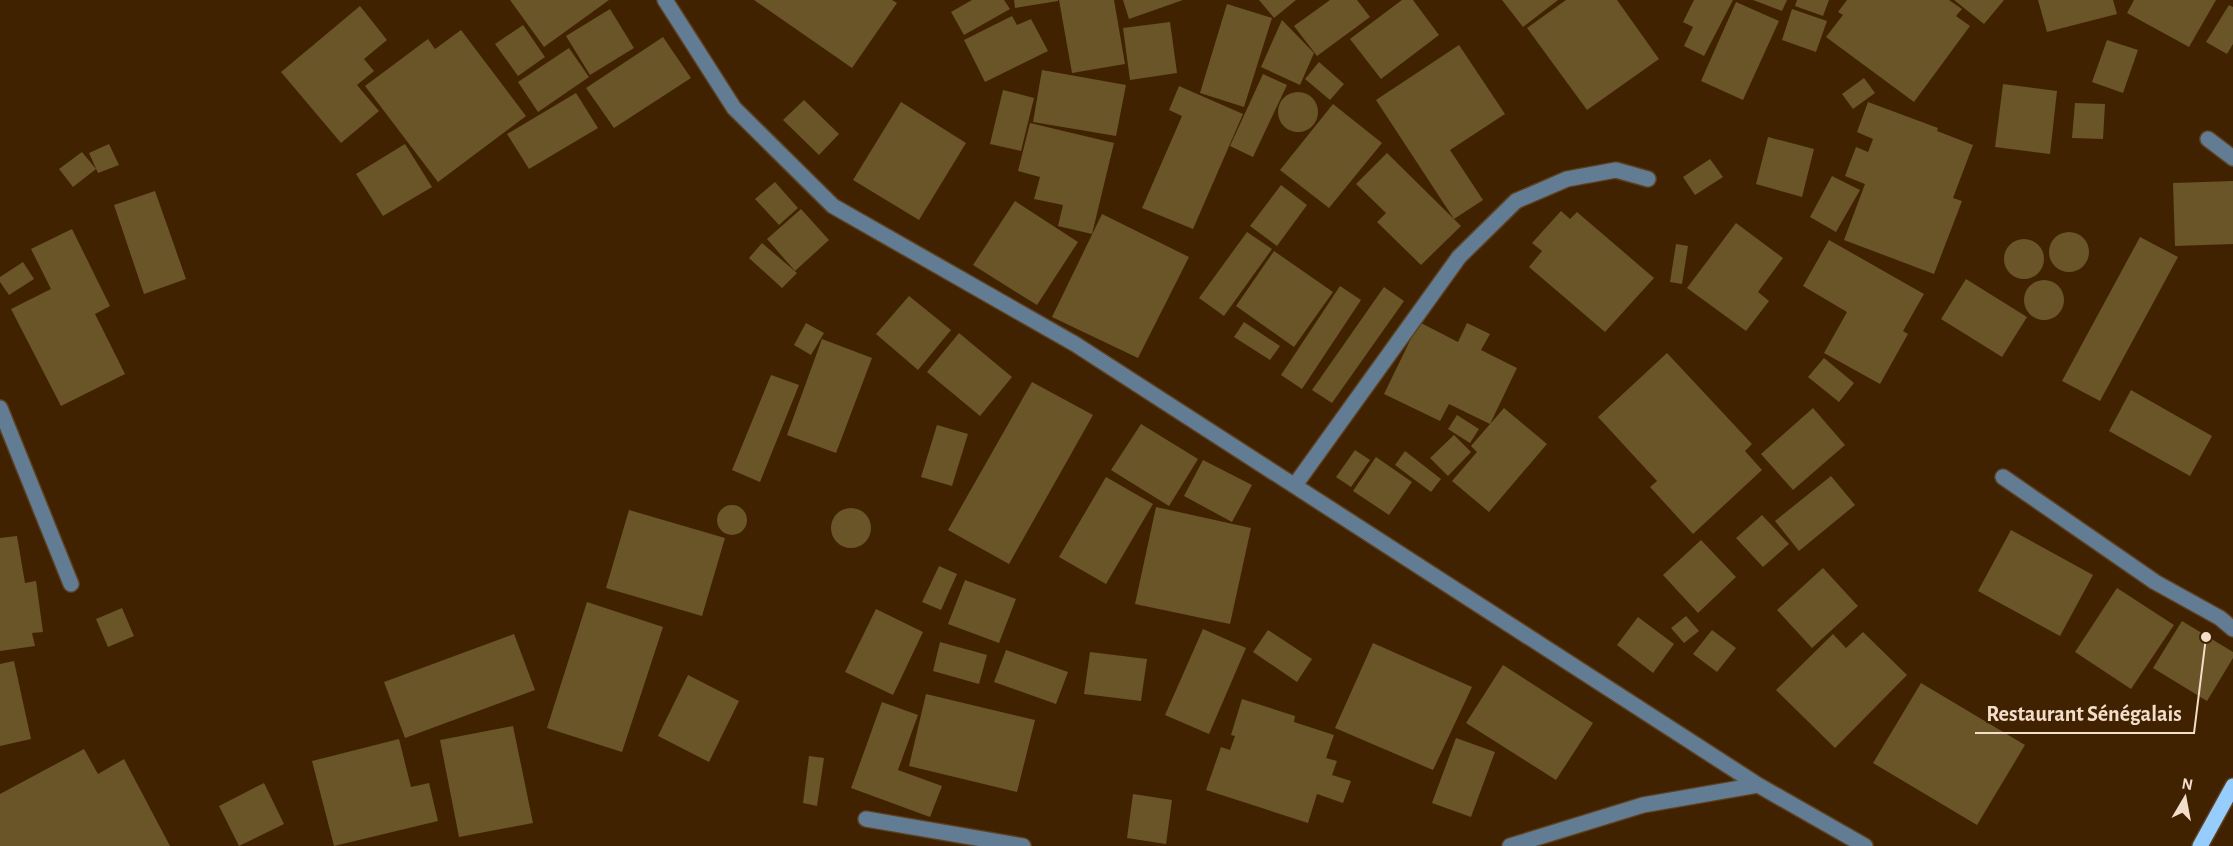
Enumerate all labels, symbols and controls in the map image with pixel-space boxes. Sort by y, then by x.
callout: Restaurant Sénégalais [1975,693,2194,733]
text: Restaurant Sénégalais [1986,703,2182,725]
north arrow [2155,768,2215,828]
text: N [2181,775,2194,793]

